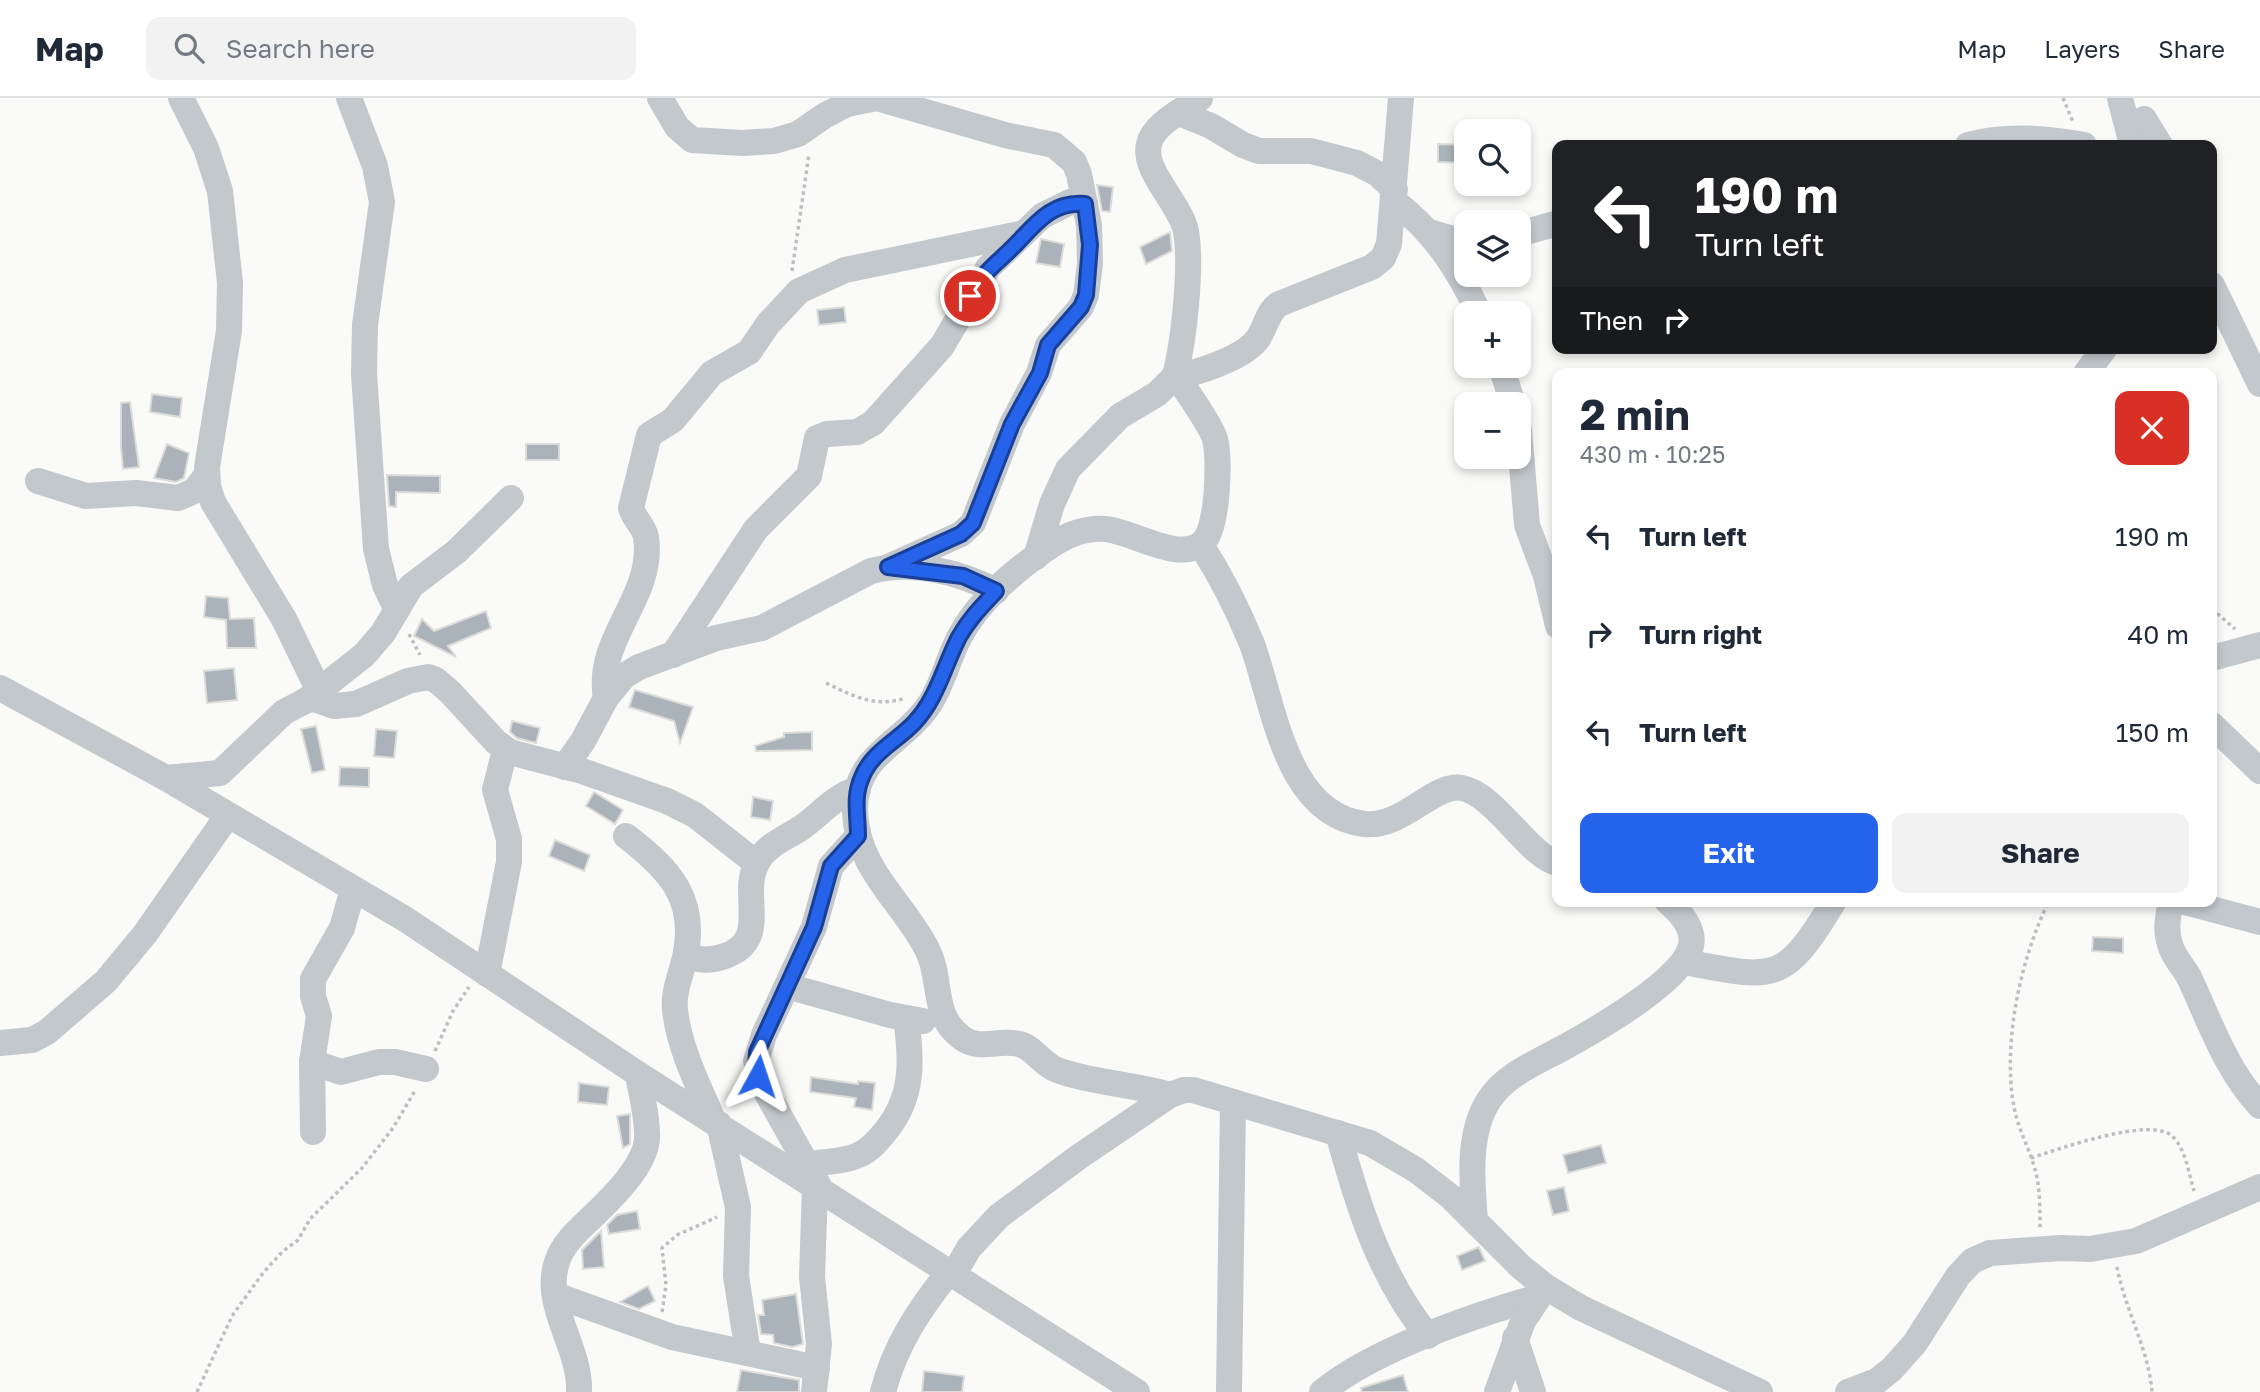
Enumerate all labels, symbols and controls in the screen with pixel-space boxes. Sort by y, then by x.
search box [146,17,636,80]
text: Map [35,29,104,68]
icon: search [170,29,208,67]
text: Search here [226,33,375,64]
text: Map [1957,34,2006,63]
text: Layers [2044,34,2120,63]
text: Share [2158,34,2225,63]
map controls [1454,119,1531,469]
button: search [1454,119,1531,196]
text: 190 m [1695,165,1838,224]
icon: left [1580,168,1671,259]
button: layers [1454,210,1531,287]
text: Turn left [1695,225,1824,263]
pin [940,266,1000,326]
icon: arrive [951,277,989,315]
button: + [1454,301,1531,378]
icon: right [1657,301,1695,339]
text: Then [1580,305,1643,336]
text: 2 min [1580,389,1690,439]
button: close [2115,391,2189,465]
button: − [1454,392,1531,469]
text: 430 m · 10:25 [1580,440,1725,468]
icon: left [1580,517,1618,555]
text: Turn left [1639,521,1747,552]
text: 190 m [2115,521,2189,552]
icon: right [1580,615,1618,653]
text: Turn right [1639,619,1762,650]
text: 40 m [2128,619,2189,650]
icon: left [1580,713,1618,751]
text: Turn left [1639,717,1747,748]
text: 150 m [2116,717,2189,748]
button: Exit [1580,813,1878,893]
button: Share [1892,813,2189,893]
position arrow [721,1039,795,1113]

